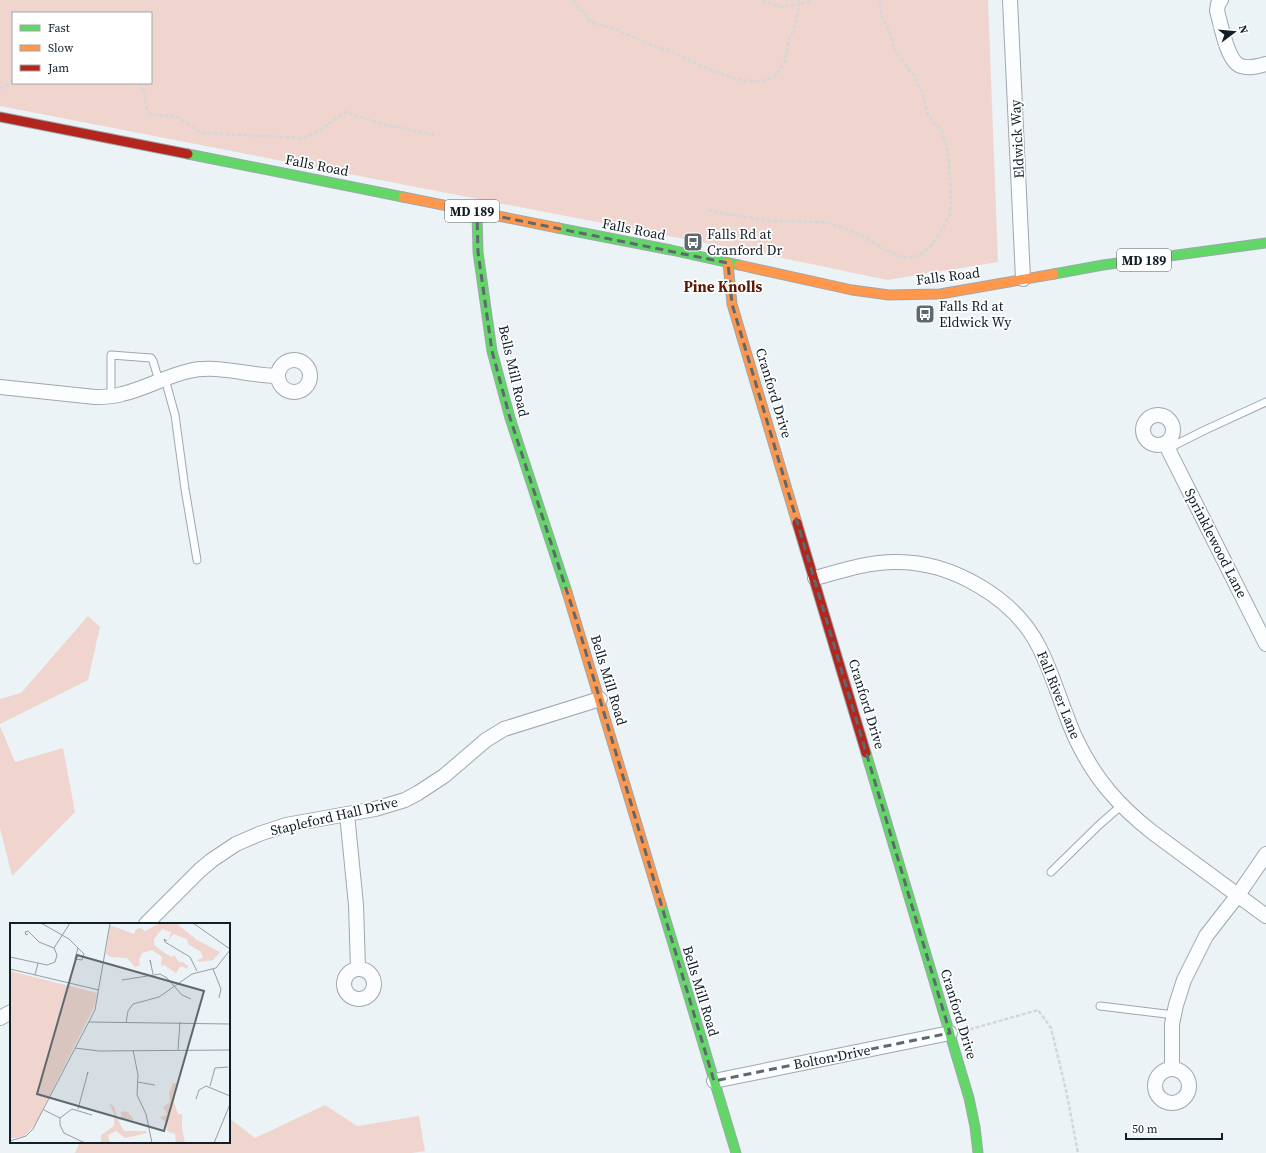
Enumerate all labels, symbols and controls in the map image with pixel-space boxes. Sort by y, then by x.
legend [12,12,152,84]
north arrow [1214,12,1254,52]
text: Fast [48,20,70,36]
text: N [1235,23,1251,35]
text: Slow [48,40,74,56]
text: Jam [47,60,69,76]
street label: Eldwick Way [1005,98,1029,179]
street label: Falls Road [284,149,350,181]
road number: MD 189 [445,200,499,222]
street label: Falls Road [601,213,667,245]
place label: Falls Rd at Cranford Dr [707,224,782,260]
bus stop icon: Falls Rd at Cranford Dr [682,231,704,253]
road number: MD 189 [1117,249,1171,271]
street label: Falls Road [915,262,981,290]
district label: Pine Knolls [684,276,763,297]
place label: Falls Rd at Eldwick Wy [939,296,1012,332]
bus stop icon: Falls Rd at Eldwick Wy [914,303,936,325]
street label: Bells Mill Road [494,323,534,419]
street label: Cranford Drive [751,345,797,441]
street label: Sprinklewood Lane [1180,485,1252,601]
street label: Bells Mill Road [586,632,632,728]
street label: Fall River Lane [1032,648,1086,742]
street label: Cranford Drive [844,656,890,752]
street label: Stapleford Hall Drive [268,792,400,840]
inset map [10,923,230,1143]
street label: Bells Mill Road [678,943,724,1039]
street label: Cranford Drive [936,966,982,1062]
street label: Bolton Drive [792,1040,872,1074]
scale bar [1126,1115,1222,1141]
text: 50 m [1132,1121,1158,1137]

